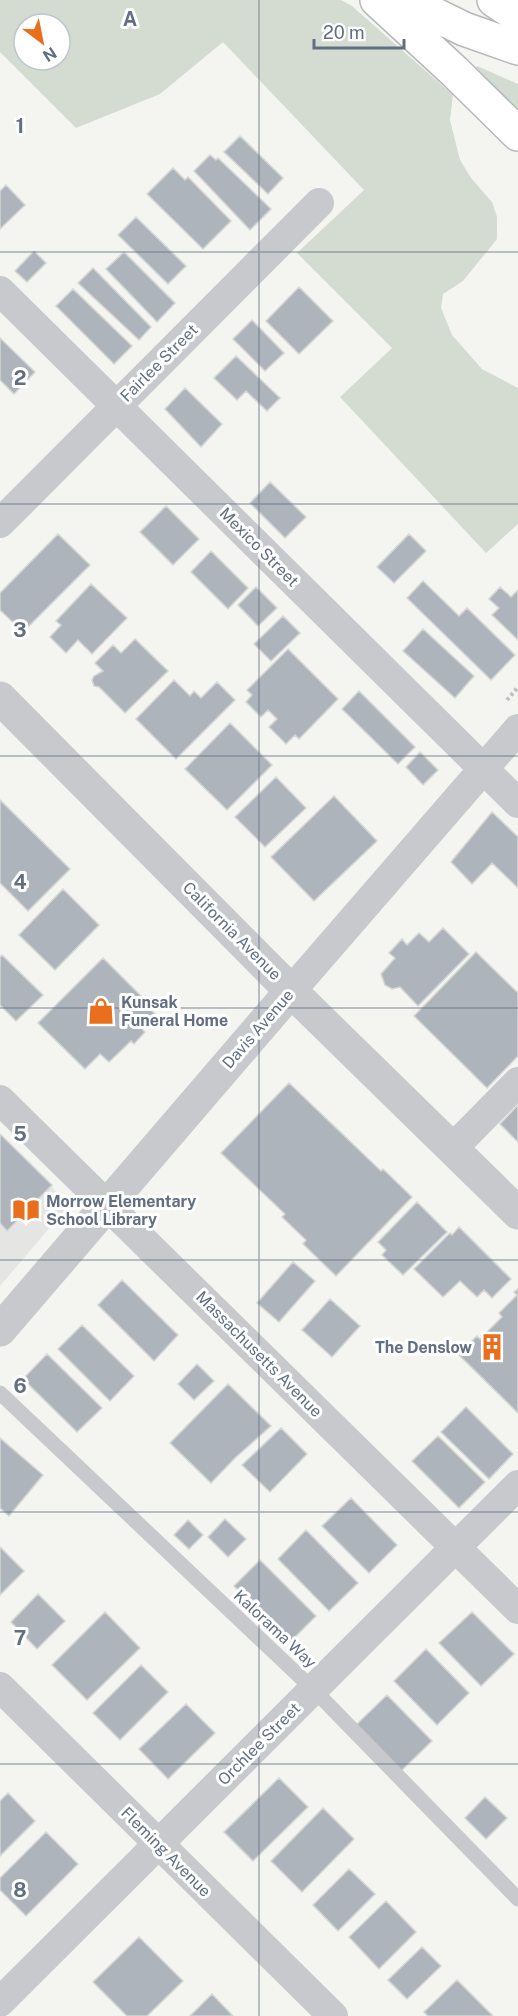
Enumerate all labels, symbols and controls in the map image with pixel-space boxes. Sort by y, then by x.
text: A [123,7,137,31]
north arrow [12,12,72,72]
scale bar [314,12,404,50]
text: 20 m [323,22,365,43]
text: N [39,43,60,66]
text: 1 [16,114,24,138]
street label: Fairlee Street [116,320,202,406]
text: 2 [14,366,26,390]
street label: Mexico Street [216,504,302,590]
text: 3 [13,618,27,642]
text: 4 [13,870,27,894]
street label: California Avenue [179,878,285,984]
street label: Davis Avenue [218,986,298,1072]
place label: Kunsak Funeral Home [121,993,228,1030]
shop icon: Kunsak Funeral Home [86,996,116,1026]
text: 5 [13,1122,27,1146]
place label: Morrow Elementary School Library [46,1192,196,1229]
library icon: Morrow Elementary School Library [11,1195,41,1225]
street label: Massachusetts Avenue [192,1287,326,1421]
building icon: The Denslow [477,1332,507,1362]
place label: The Denslow [375,1338,472,1357]
text: 6 [13,1374,27,1398]
street label: Kalorama Way [230,1586,320,1672]
text: 7 [14,1626,26,1650]
street label: Orchlee Street [214,1699,304,1789]
street label: Fleming Avenue [117,1803,215,1901]
text: 8 [13,1878,27,1902]

